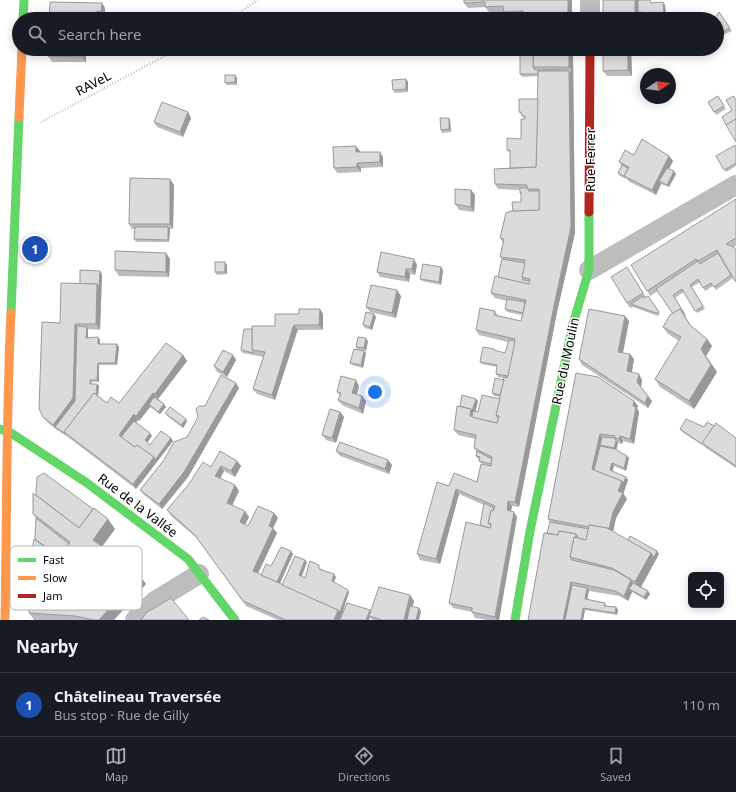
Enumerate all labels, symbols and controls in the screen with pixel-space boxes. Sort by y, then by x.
search box [12,12,724,56]
icon: search [26,23,48,45]
text: Search here [58,24,141,44]
street label: RAVeL [72,66,114,100]
north arrow [640,68,676,104]
street label: Rue Ferrer [581,127,599,192]
pin: 1 [22,234,48,264]
street label: Rue du Moulin [547,316,583,406]
your location [365,382,385,402]
street label: Rue de la Vallée [94,469,182,541]
legend [10,546,142,610]
text: Fast [43,552,64,567]
text: Slow [43,570,67,585]
map controls [688,572,724,608]
button: locate [688,572,724,608]
text: Jam [42,588,62,603]
text: Nearby [16,635,78,658]
text: Châtelineau Traversée [54,686,221,706]
text: 1 [25,696,33,714]
text: 110 m [682,696,720,714]
text: Bus stop · Rue de Gilly [54,706,189,724]
tab: Map [105,745,128,784]
tab: Directions [338,745,390,784]
tab: Saved [600,745,631,784]

